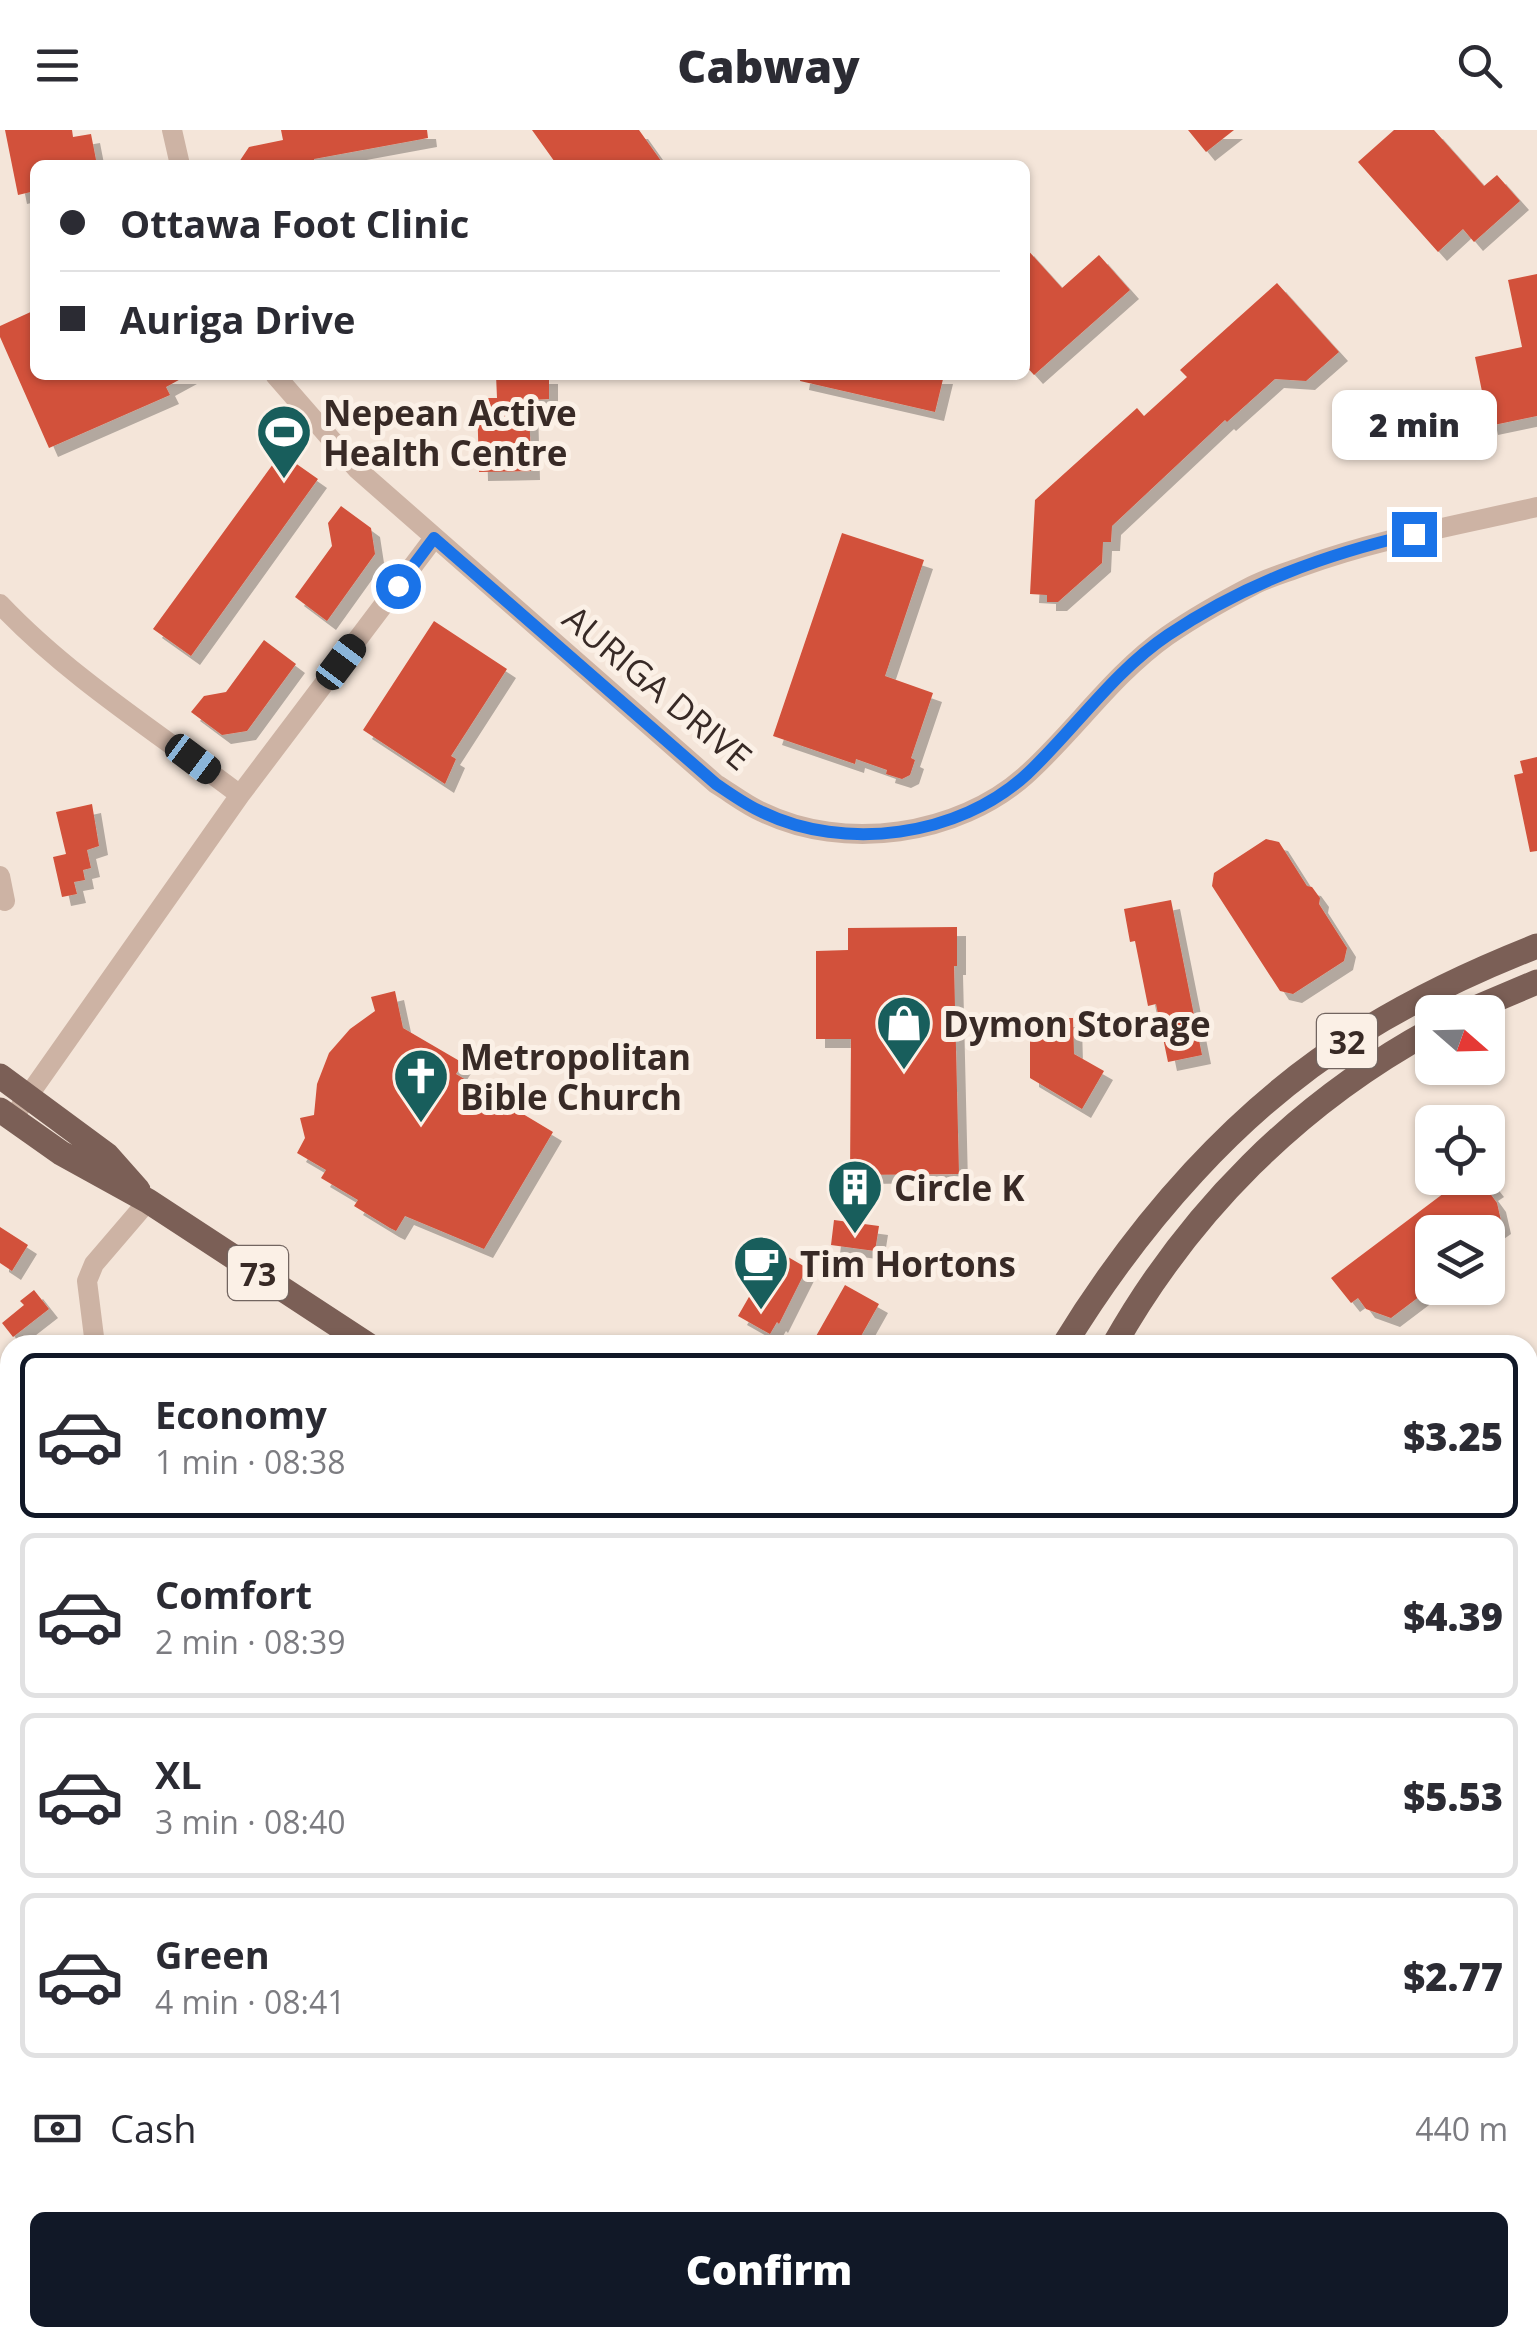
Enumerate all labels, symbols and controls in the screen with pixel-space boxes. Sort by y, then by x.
text: Cabway [677,35,860,96]
icon: menu [30,38,85,93]
icon: search [1452,38,1507,93]
text: Ottawa Foot Clinic [120,197,469,249]
text: Auriga Drive [120,293,355,345]
place label: Nepean Active Health Centre [323,389,577,476]
callout: 2 min [1332,389,1496,459]
sports icon: Nepean Active Health Centre [254,402,314,481]
text: 2 min [1369,403,1460,446]
route end [1392,512,1437,557]
route start [376,564,421,609]
street label: AURIGA DRIVE [554,594,762,780]
car [311,629,371,695]
car [160,729,226,789]
shop icon: Dymon Storage [874,993,934,1072]
north arrow [1415,995,1505,1085]
map controls [1415,995,1505,1305]
place label: Dymon Storage [943,1000,1211,1047]
road number: 32 [1317,1014,1377,1068]
place label: Metropolitan Bible Church [460,1033,691,1120]
church icon: Metropolitan Bible Church [391,1046,451,1125]
button: locate [1415,1105,1505,1195]
building icon: Circle K [825,1157,885,1236]
place label: Circle K [894,1164,1025,1211]
button: layers [1415,1215,1505,1305]
cafe icon: Tim Hortons [731,1233,791,1312]
place label: Tim Hortons [800,1240,1016,1287]
road number: 73 [228,1246,288,1300]
text: Economy [155,1388,327,1440]
icon: car [35,1391,125,1481]
text: $3.25 [1403,1410,1503,1462]
text: 1 min · 08:38 [155,1440,346,1483]
text: Comfort [155,1568,312,1620]
icon: car [35,1571,125,1661]
text: $4.39 [1403,1590,1503,1642]
text: 2 min · 08:39 [155,1620,346,1663]
text: XL [155,1748,202,1800]
icon: car [35,1751,125,1841]
text: $5.53 [1403,1770,1503,1822]
text: 3 min · 08:40 [155,1800,346,1843]
text: Green [155,1928,270,1980]
icon: car [35,1931,125,2021]
text: $2.77 [1403,1950,1503,2002]
text: 4 min · 08:41 [155,1980,346,2023]
icon: cash [30,2101,85,2156]
text: Cash [110,2102,196,2154]
text: 440 m [1415,2107,1508,2150]
button: Confirm [30,2212,1508,2327]

